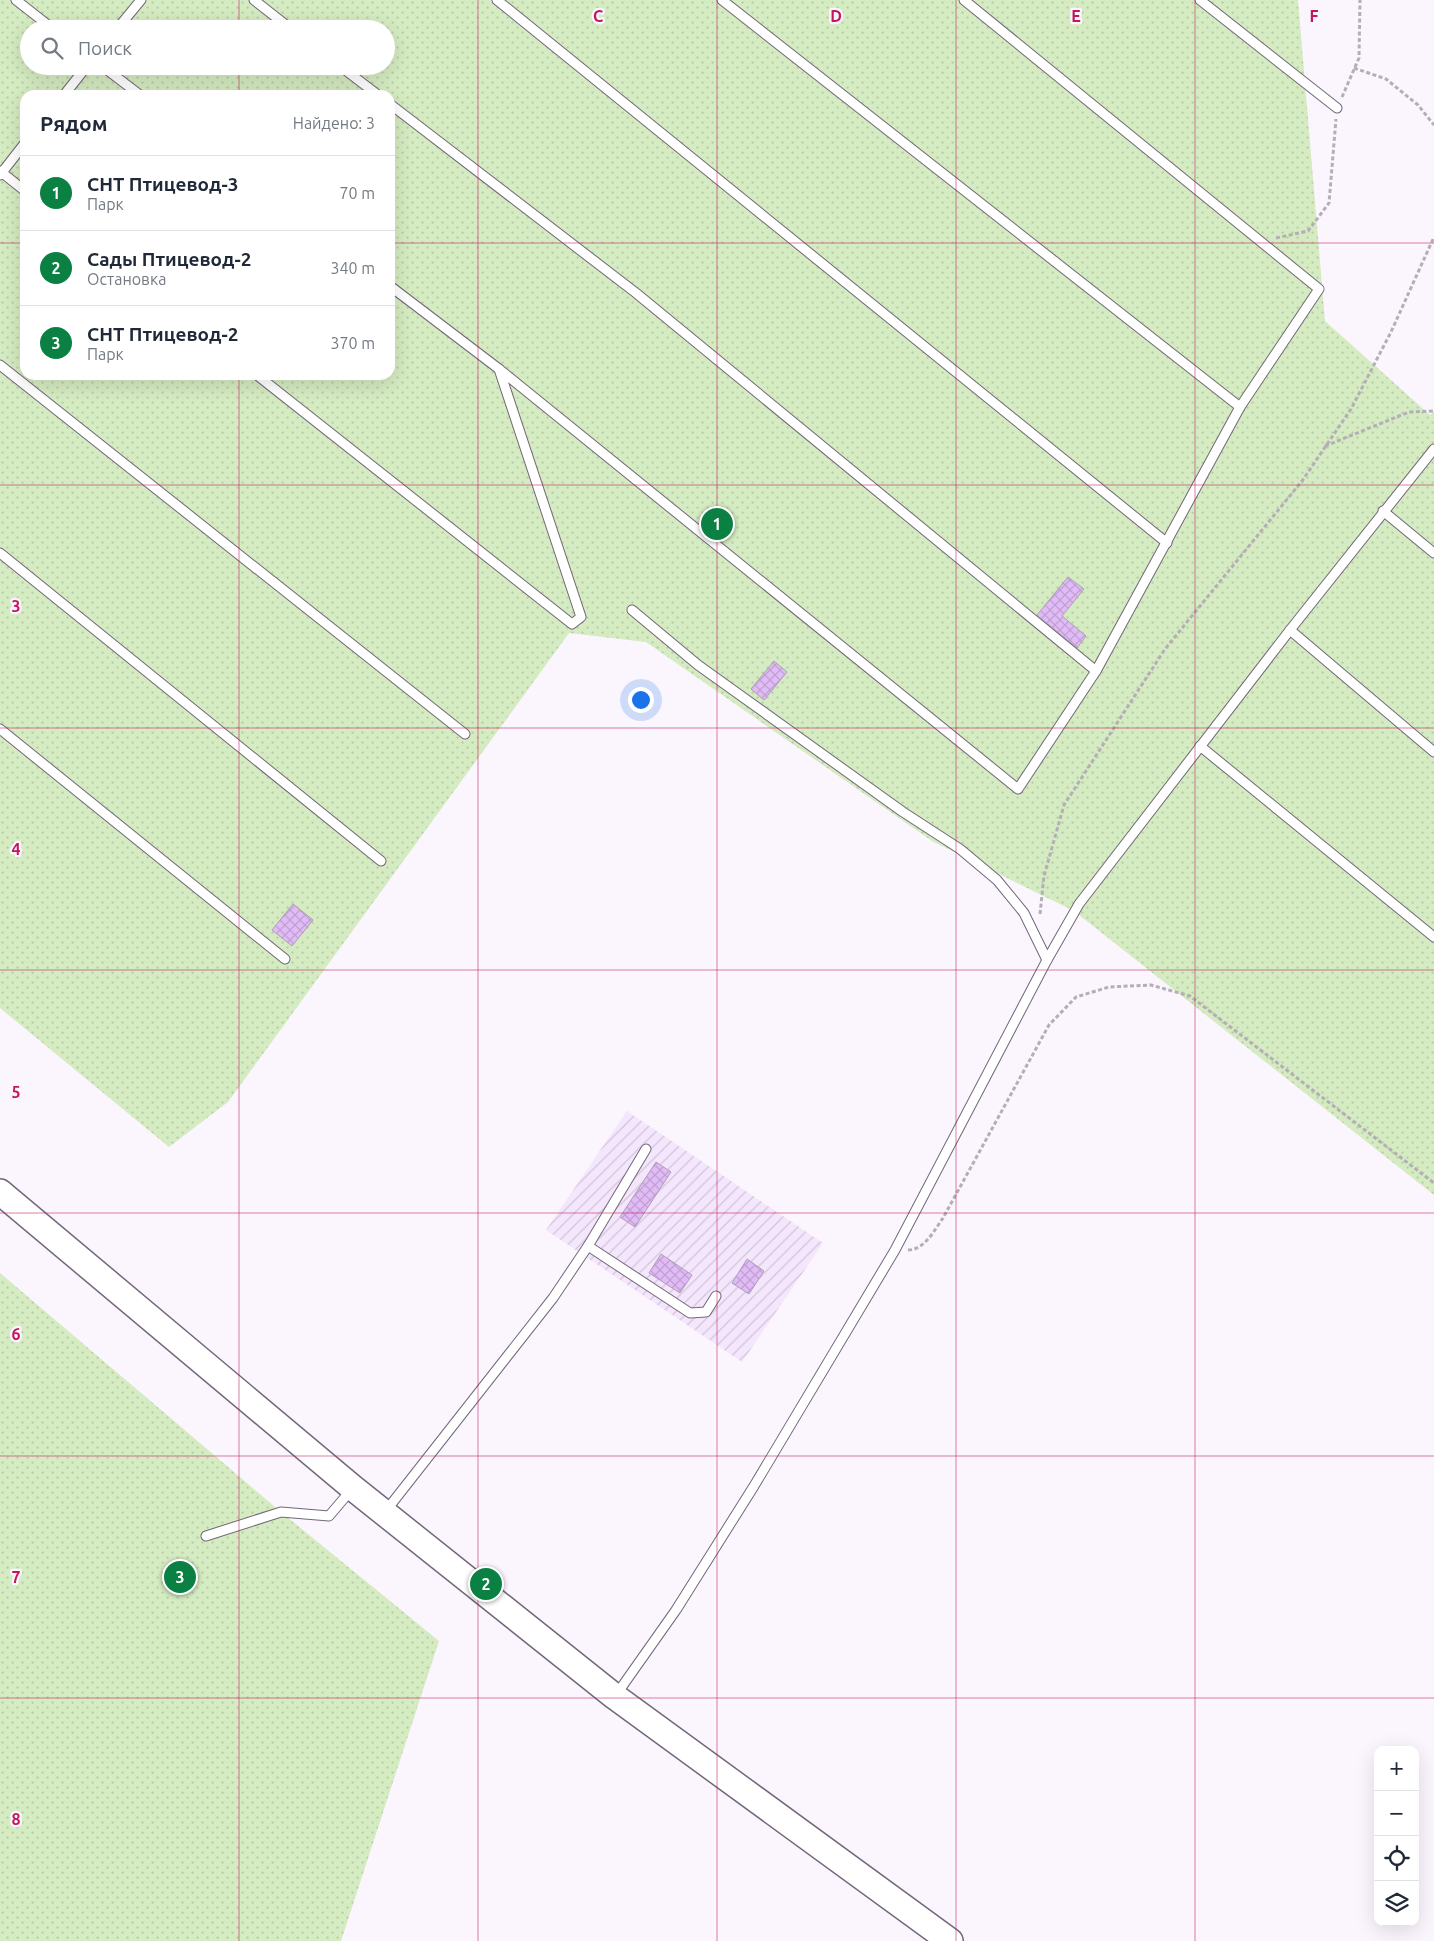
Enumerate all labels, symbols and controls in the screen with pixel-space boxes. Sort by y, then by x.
text: C [593,7,603,25]
text: D [830,7,842,25]
text: E [1071,7,1081,25]
text: F [1310,7,1319,25]
search box [20,20,395,75]
icon: search [38,34,66,62]
text: Поиск [78,37,132,59]
text: Рядом [40,111,108,135]
text: Найдено: 3 [293,114,375,132]
text: СНТ Птицевод-3 [87,173,238,195]
text: 1 [51,184,61,202]
text: 70 m [339,184,375,202]
text: Парк [87,195,124,213]
text: Сады Птицевод-2 [87,248,251,270]
text: 2 [51,259,61,277]
text: 340 m [330,259,375,277]
text: Остановка [87,270,166,288]
text: СНТ Птицевод-2 [87,323,238,345]
text: 3 [51,334,61,352]
text: 370 m [330,334,375,352]
text: Парк [87,345,124,363]
pin: 1 [701,505,733,543]
text: 3 [11,597,21,615]
your location [628,687,654,713]
text: 4 [11,840,21,858]
text: 5 [11,1083,21,1101]
text: 6 [11,1325,21,1343]
pin: 3 [164,1558,196,1596]
pin: 2 [470,1565,502,1603]
text: 7 [11,1568,21,1586]
map controls [1374,1746,1419,1926]
button: + [1374,1746,1419,1791]
button: − [1374,1791,1419,1836]
text: 8 [11,1810,21,1828]
button: locate [1374,1836,1419,1881]
button: layers [1374,1881,1419,1926]

